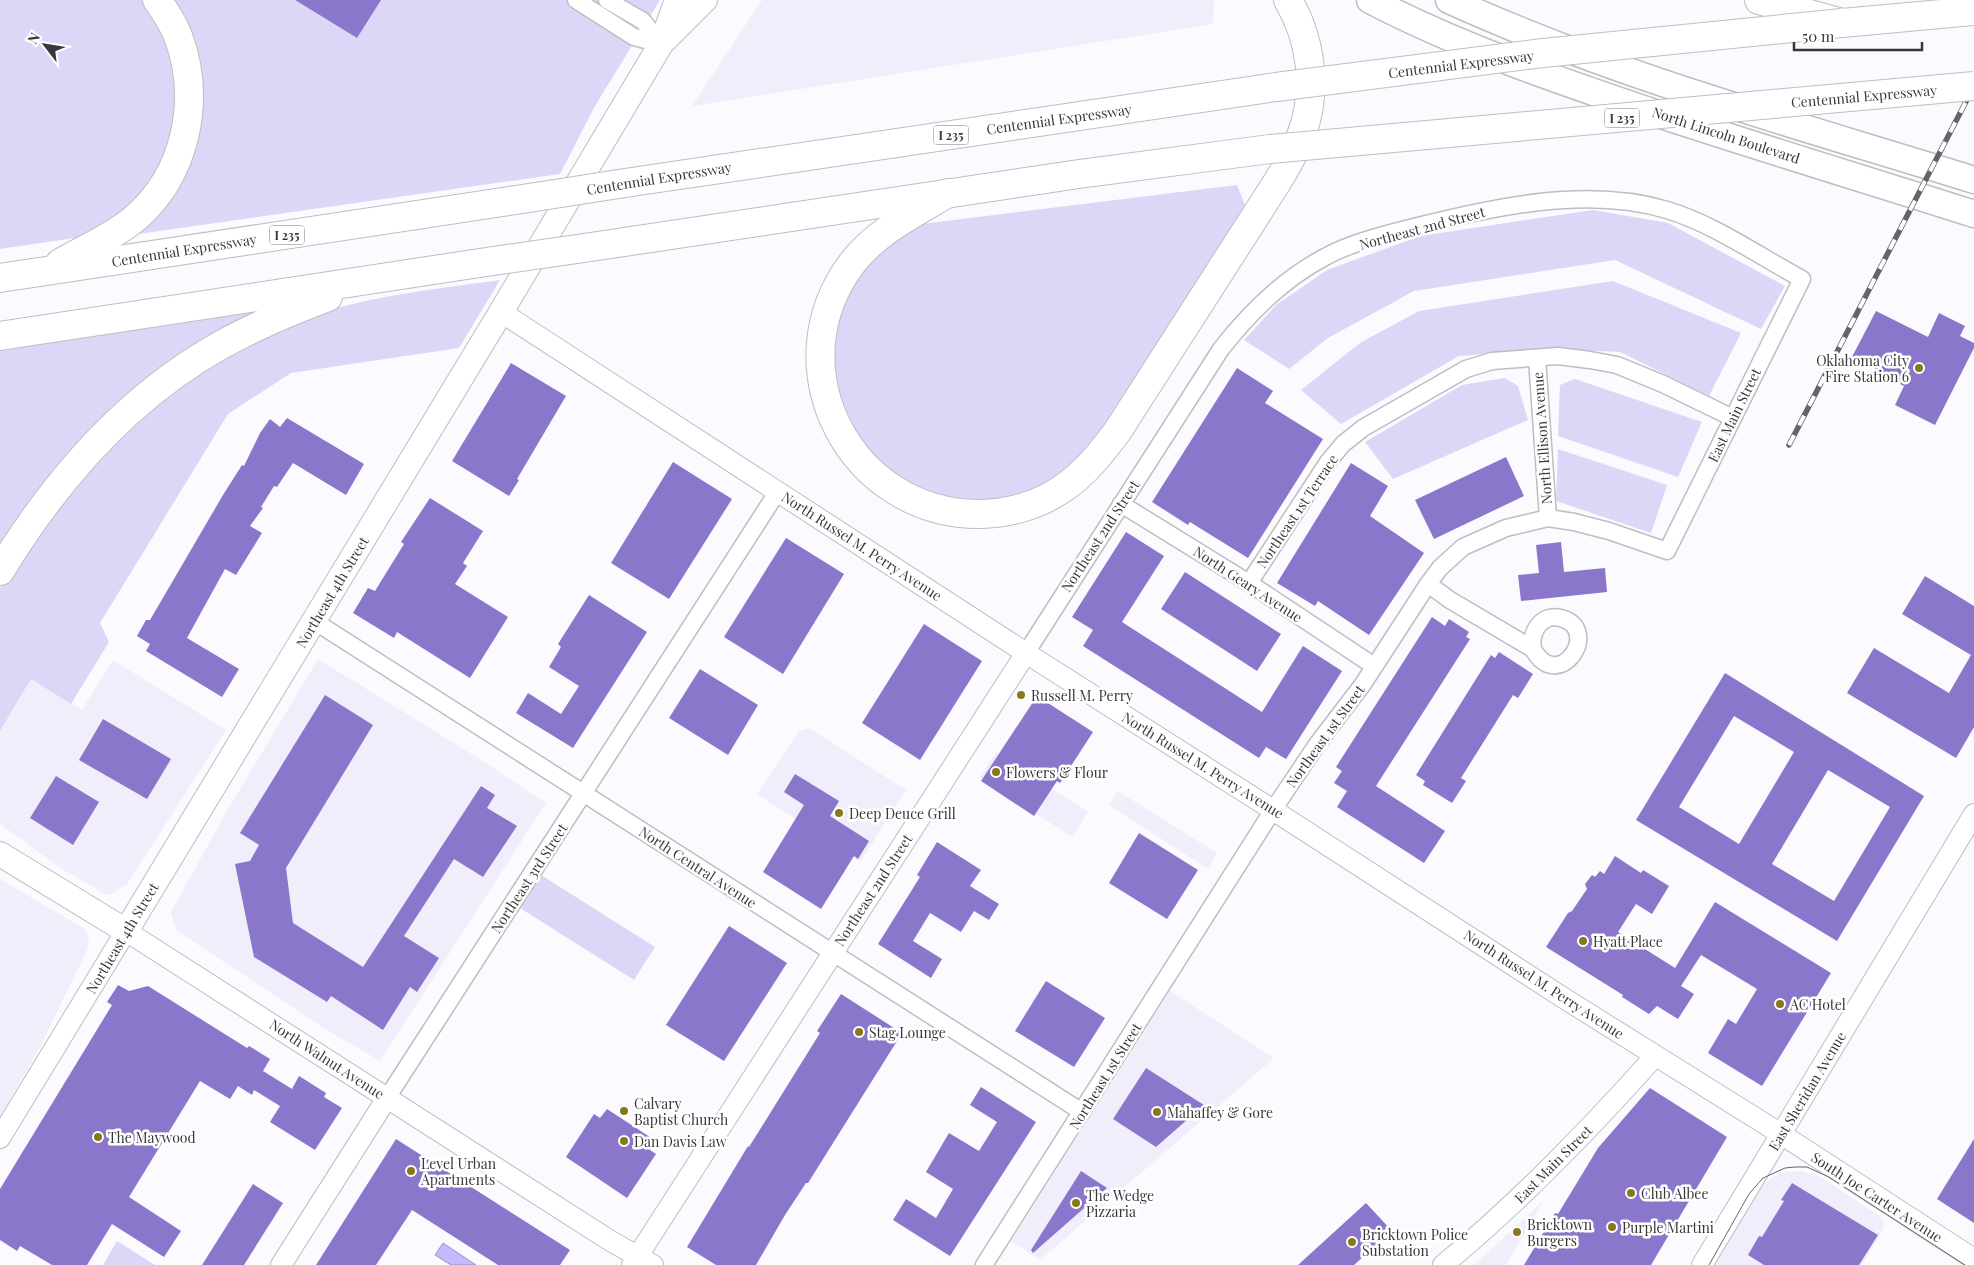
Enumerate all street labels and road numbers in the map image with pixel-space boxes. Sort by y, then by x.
street label: Centennial Expressway [1387,46,1535,82]
street label: Centennial Expressway [1790,80,1938,112]
street label: Centennial Expressway [985,99,1133,139]
street label: North Lincoln Boulevard [1650,102,1802,168]
road number: I 235 [1604,109,1640,128]
road number: I 235 [934,126,968,144]
street label: Centennial Expressway [585,157,733,199]
street label: Northeast 2nd Street [1357,202,1488,254]
road number: I 235 [270,226,304,244]
street label: Centennial Expressway [110,229,258,271]
street label: East Main Street [1703,364,1765,465]
street label: North Ellison Avenue [1528,371,1556,505]
street label: Northeast 1st Terrace [1252,451,1342,571]
street label: Northeast 2nd Street [1057,476,1144,595]
street label: North Russel M. Perry Avenue [778,487,946,605]
street label: Northeast 4th Street [291,532,373,651]
street label: North Geary Avenue [1190,542,1306,626]
street label: Northeast 1st Street [1281,680,1369,791]
street label: North Russel M. Perry Avenue [1119,707,1287,823]
street label: Northeast 3rd Street [487,819,572,936]
street label: North Central Avenue [636,822,760,912]
street label: Northeast 2nd Street [830,830,917,949]
street label: Northeast 4th Street [81,878,163,997]
street label: North Russel M. Perry Avenue [1460,925,1628,1043]
street label: North Walnut Avenue [266,1015,388,1103]
street label: Northeast 1st Street [1064,1018,1146,1133]
street label: East Sheridan Avenue [1764,1028,1850,1154]
street label: East Main Street [1510,1120,1597,1207]
street label: South Joe Carter Avenue [1808,1147,1946,1247]

